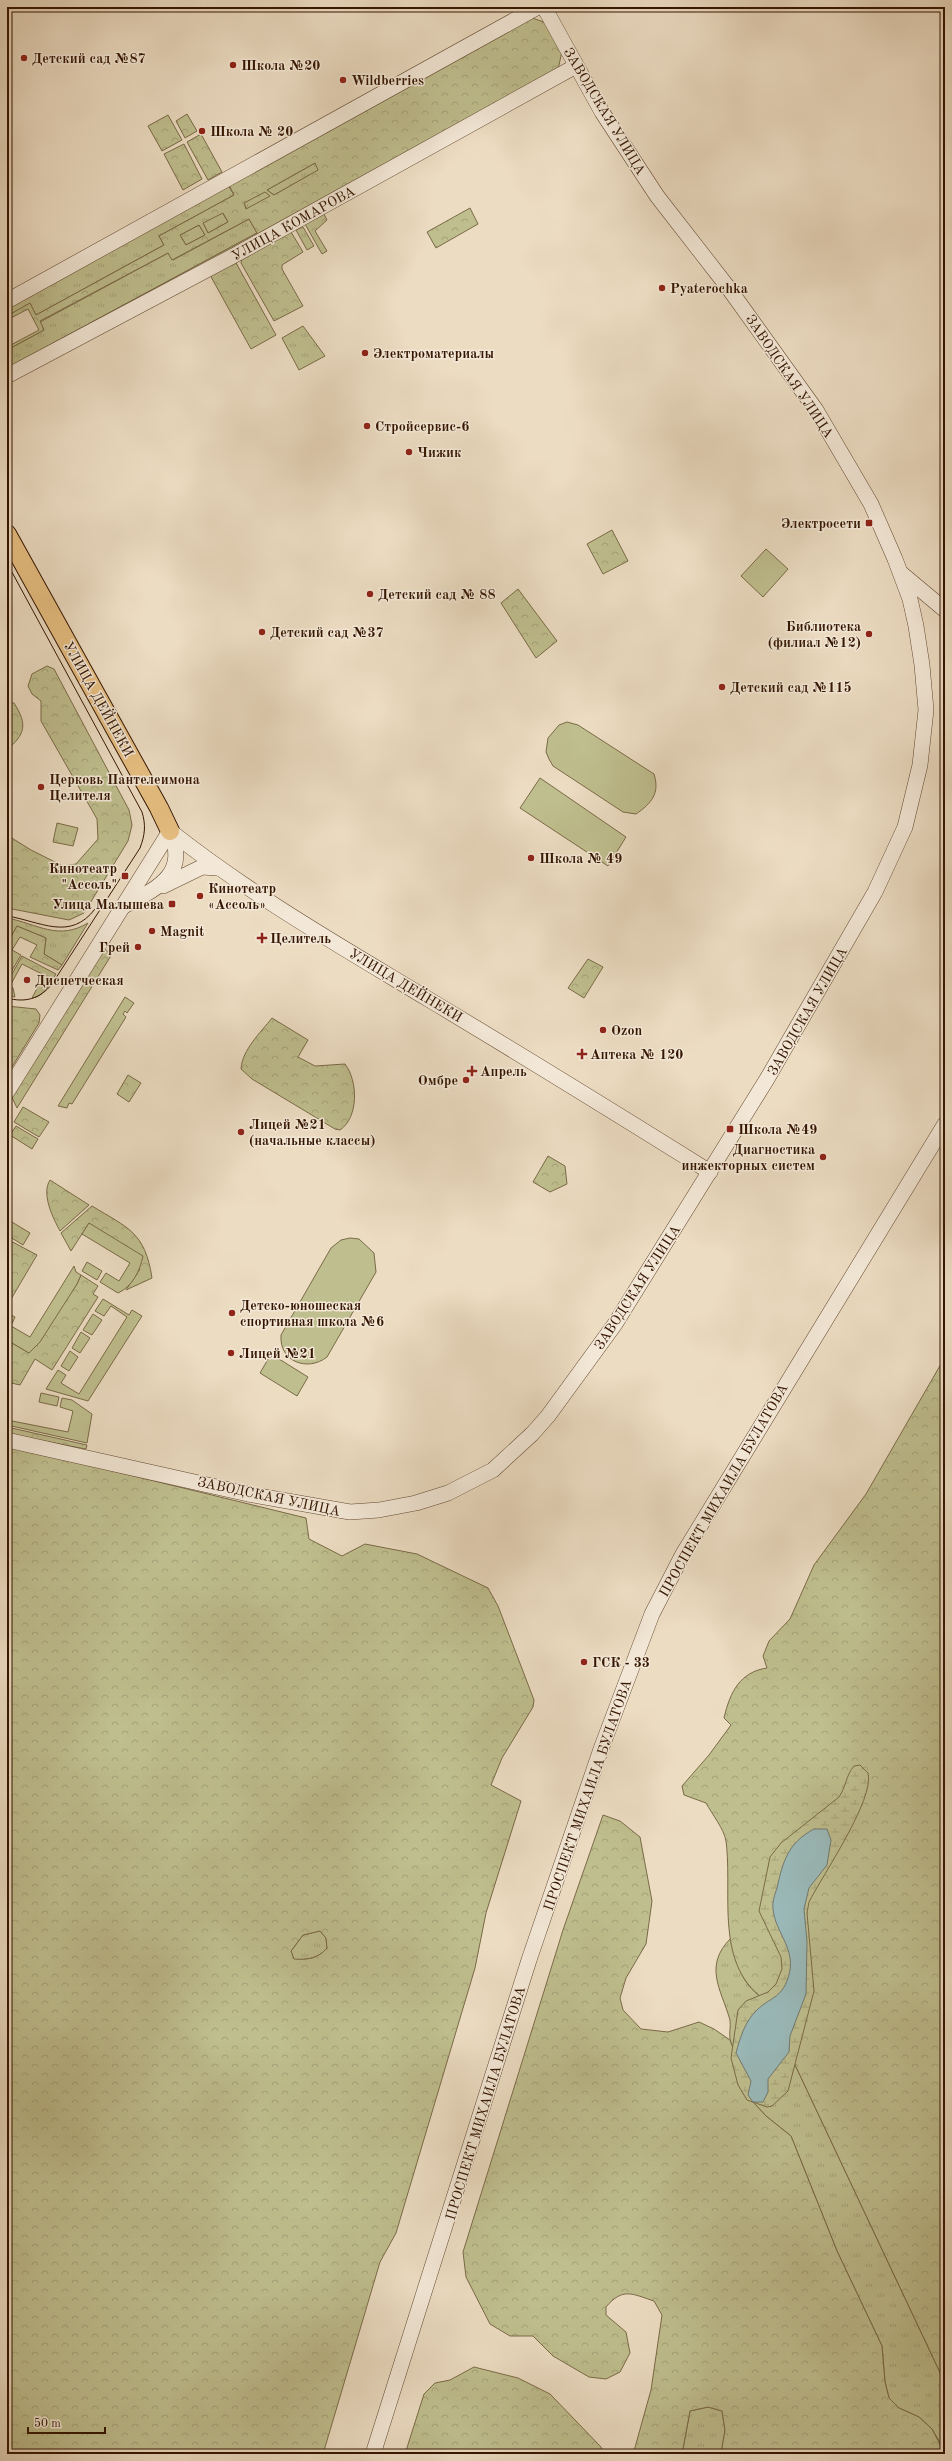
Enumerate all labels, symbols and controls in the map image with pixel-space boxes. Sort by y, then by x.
street label: ЗАВОДСКАЯ УЛИЦА [561,46,648,178]
place label: Детский сад №87 [32,52,146,66]
marker: Детский сад №87 [19,53,29,63]
place label: Школа №20 [241,59,320,73]
marker: Школа №20 [228,60,238,70]
place label: Wildberries [351,74,424,88]
marker: Wildberries [338,75,348,85]
place label: Школа № 20 [210,125,293,139]
marker: Школа № 20 [197,126,207,136]
street label: УЛИЦА КОМАРОВА [229,184,358,264]
place label: Pyaterochka [670,282,748,296]
marker: Pyaterochka [657,283,667,293]
street label: ЗАВОДСКАЯ УЛИЦА [743,312,836,441]
place label: Электроматериалы [373,347,495,361]
marker: Электроматериалы [360,348,370,358]
place label: Стройсервис-6 [375,420,469,434]
marker: Стройсервис-6 [362,421,372,431]
place label: Чижик [417,446,462,460]
marker: Чижик [404,447,414,457]
place label: Электросети [781,517,861,531]
marker: Электросети [864,518,874,528]
place label: Детский сад № 88 [378,588,496,602]
marker: Детский сад № 88 [365,589,375,599]
place label: Библиотека (филиал №12) [768,620,861,651]
place label: Детский сад №37 [270,626,384,640]
marker: Детский сад №37 [257,627,267,637]
marker: Библиотека (филиал №12) [864,629,874,639]
street label: УЛИЦА ДЕЙНЕКИ [61,638,139,760]
place label: Детский сад №115 [730,681,852,695]
marker: Детский сад №115 [717,682,727,692]
place label: Церковь Пантелеимона Целителя [49,773,200,803]
marker: Церковь Пантелеимона Целителя [36,782,46,792]
place label: Школа № 49 [539,852,622,866]
marker: Школа № 49 [526,853,536,863]
place label: Кинотеатр "Ассоль" [49,862,117,892]
marker: Кинотеатр "Ассоль" [120,871,130,881]
place label: Кинотеатр «Ассоль» [208,882,276,912]
marker: Кинотеатр «Ассоль» [195,891,205,901]
place label: Улица Малышева [52,898,164,912]
marker: Улица Малышева [167,899,177,909]
place label: Magnit [160,925,204,939]
marker: Magnit [147,926,157,936]
place label: Целитель [270,932,331,946]
marker: Целитель [257,933,267,943]
place label: Грей [99,941,130,955]
marker: Грей [133,942,143,952]
street label: УЛИЦА ДЕЙНЕКИ [346,943,467,1025]
street label: ЗАВОДСКАЯ УЛИЦА [765,945,850,1078]
place label: Диспетческая [35,974,124,988]
marker: Диспетческая [22,975,32,985]
place label: Ozon [611,1024,642,1038]
marker: Ozon [598,1025,608,1035]
place label: Аптека № 120 [590,1048,684,1062]
marker: Аптека № 120 [577,1049,587,1059]
place label: Апрель [480,1065,527,1079]
marker: Апрель [467,1066,477,1076]
place label: Омбре [418,1074,458,1088]
marker: Омбре [461,1075,471,1085]
place label: Лицей №21 (начальные классы) [249,1118,375,1148]
place label: Школа №49 [738,1123,817,1137]
marker: Школа №49 [725,1124,735,1134]
marker: Лицей №21 (начальные классы) [236,1127,246,1137]
place label: Диагностика инжекторных систем [681,1143,815,1173]
marker: Диагностика инжекторных систем [818,1152,828,1162]
street label: ЗАВОДСКАЯ УЛИЦА [592,1222,683,1352]
place label: Детско-юношеская спортивная школа №6 [240,1299,384,1329]
marker: Детско-юношеская спортивная школа №6 [227,1308,237,1318]
place label: Лицей №21 [239,1347,316,1361]
marker: Лицей №21 [226,1348,236,1358]
street label: ПРОСПЕКТ МИХАИЛА БУЛАТОВА [657,1381,791,1599]
street label: ЗАВОДСКАЯ УЛИЦА [196,1475,342,1519]
place label: ГСК - 33 [592,1656,650,1670]
marker: ГСК - 33 [579,1657,589,1667]
street label: ПРОСПЕКТ МИХАИЛА БУЛАТОВА [542,1678,634,1913]
street label: ПРОСПЕКТ МИХАИЛА БУЛАТОВА [444,1985,528,2222]
scale bar [28,2409,105,2435]
text: 50 m [34,2417,61,2430]

